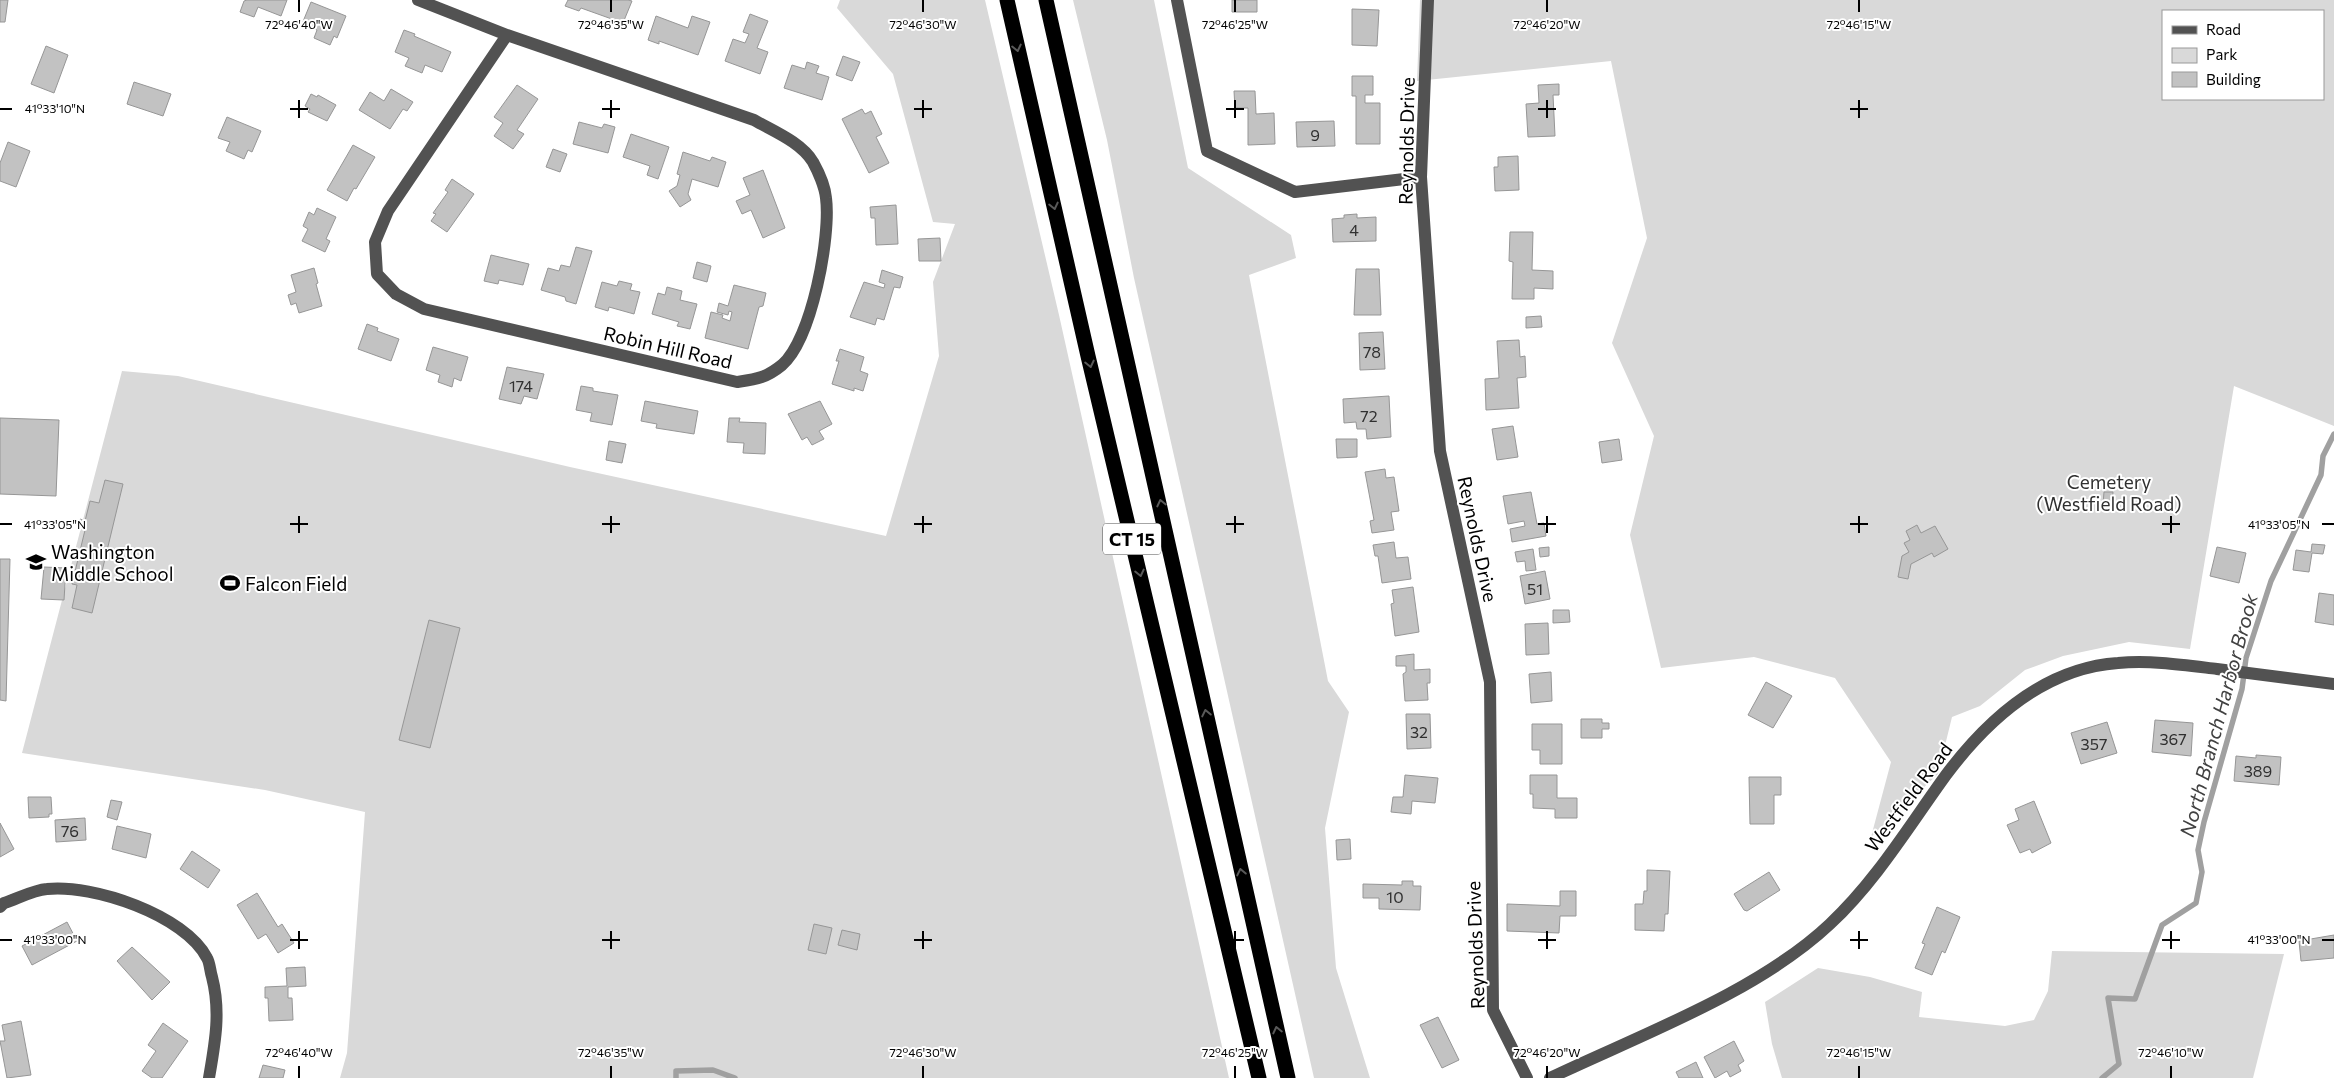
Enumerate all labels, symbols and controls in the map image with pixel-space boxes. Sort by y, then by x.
legend [2162,10,2324,100]
text: 72°46'40"W [265,17,333,31]
text: 72°46'35"W [578,17,644,31]
text: 72°46'30"W [889,17,957,31]
text: 72°46'25"W [1202,17,1268,31]
text: 72°46'20"W [1514,17,1580,31]
text: 72°46'15"W [1827,17,1891,31]
text: Road [2206,20,2241,38]
one-way arrow [1012,43,1022,52]
text: Park [2206,45,2237,63]
text: Building [2206,70,2261,88]
street label: Reynolds Drive [1393,77,1419,205]
text: 41°33'10"N [25,101,85,115]
house number: 9 [1310,125,1320,144]
one-way arrow [1048,201,1059,210]
house number: 4 [1349,220,1359,239]
street label: Robin Hill Road [602,321,734,373]
house number: 78 [1363,342,1381,361]
one-way arrow [1084,360,1095,369]
house number: 174 [509,376,533,395]
house number: 72 [1360,406,1378,425]
park label: Cemetery (Westfield Road) [2036,470,2182,515]
street label: Reynolds Drive [1453,474,1503,604]
one-way arrow [1156,499,1167,508]
text: 41°33'05"N [24,517,86,531]
text: 41°33'05"N [2248,517,2310,531]
road number: CT 15 [1103,524,1161,554]
place label: Washington Middle School [51,540,173,585]
school or university icon: Washington Middle School [25,551,47,573]
one-way arrow [1134,569,1145,578]
sports icon: Falcon Field [219,572,241,594]
place label: Falcon Field [245,572,347,595]
house number: 51 [1527,579,1543,598]
water label: North Branch Harbor Brook [2174,590,2262,839]
one-way arrow [1201,709,1212,718]
house number: 32 [1410,722,1428,741]
house number: 367 [2159,729,2187,748]
house number: 357 [2081,734,2107,753]
street label: Westfield Road [1859,738,1957,856]
house number: 389 [2244,761,2272,780]
house number: 76 [61,821,79,840]
one-way arrow [1236,868,1247,877]
street label: Reynolds Drive [1461,881,1489,1009]
house number: 10 [1386,887,1404,906]
text: 41°33'00"N [24,932,86,946]
text: 41°33'00"N [2248,932,2310,946]
one-way arrow [1272,1026,1283,1035]
text: 72°46'40"W [265,1045,333,1059]
text: 72°46'35"W [578,1045,644,1059]
text: 72°46'30"W [889,1045,957,1059]
text: 72°46'25"W [1202,1045,1268,1059]
text: 72°46'20"W [1514,1045,1580,1059]
text: 72°46'15"W [1827,1045,1891,1059]
text: 72°46'10"W [2138,1045,2204,1059]

